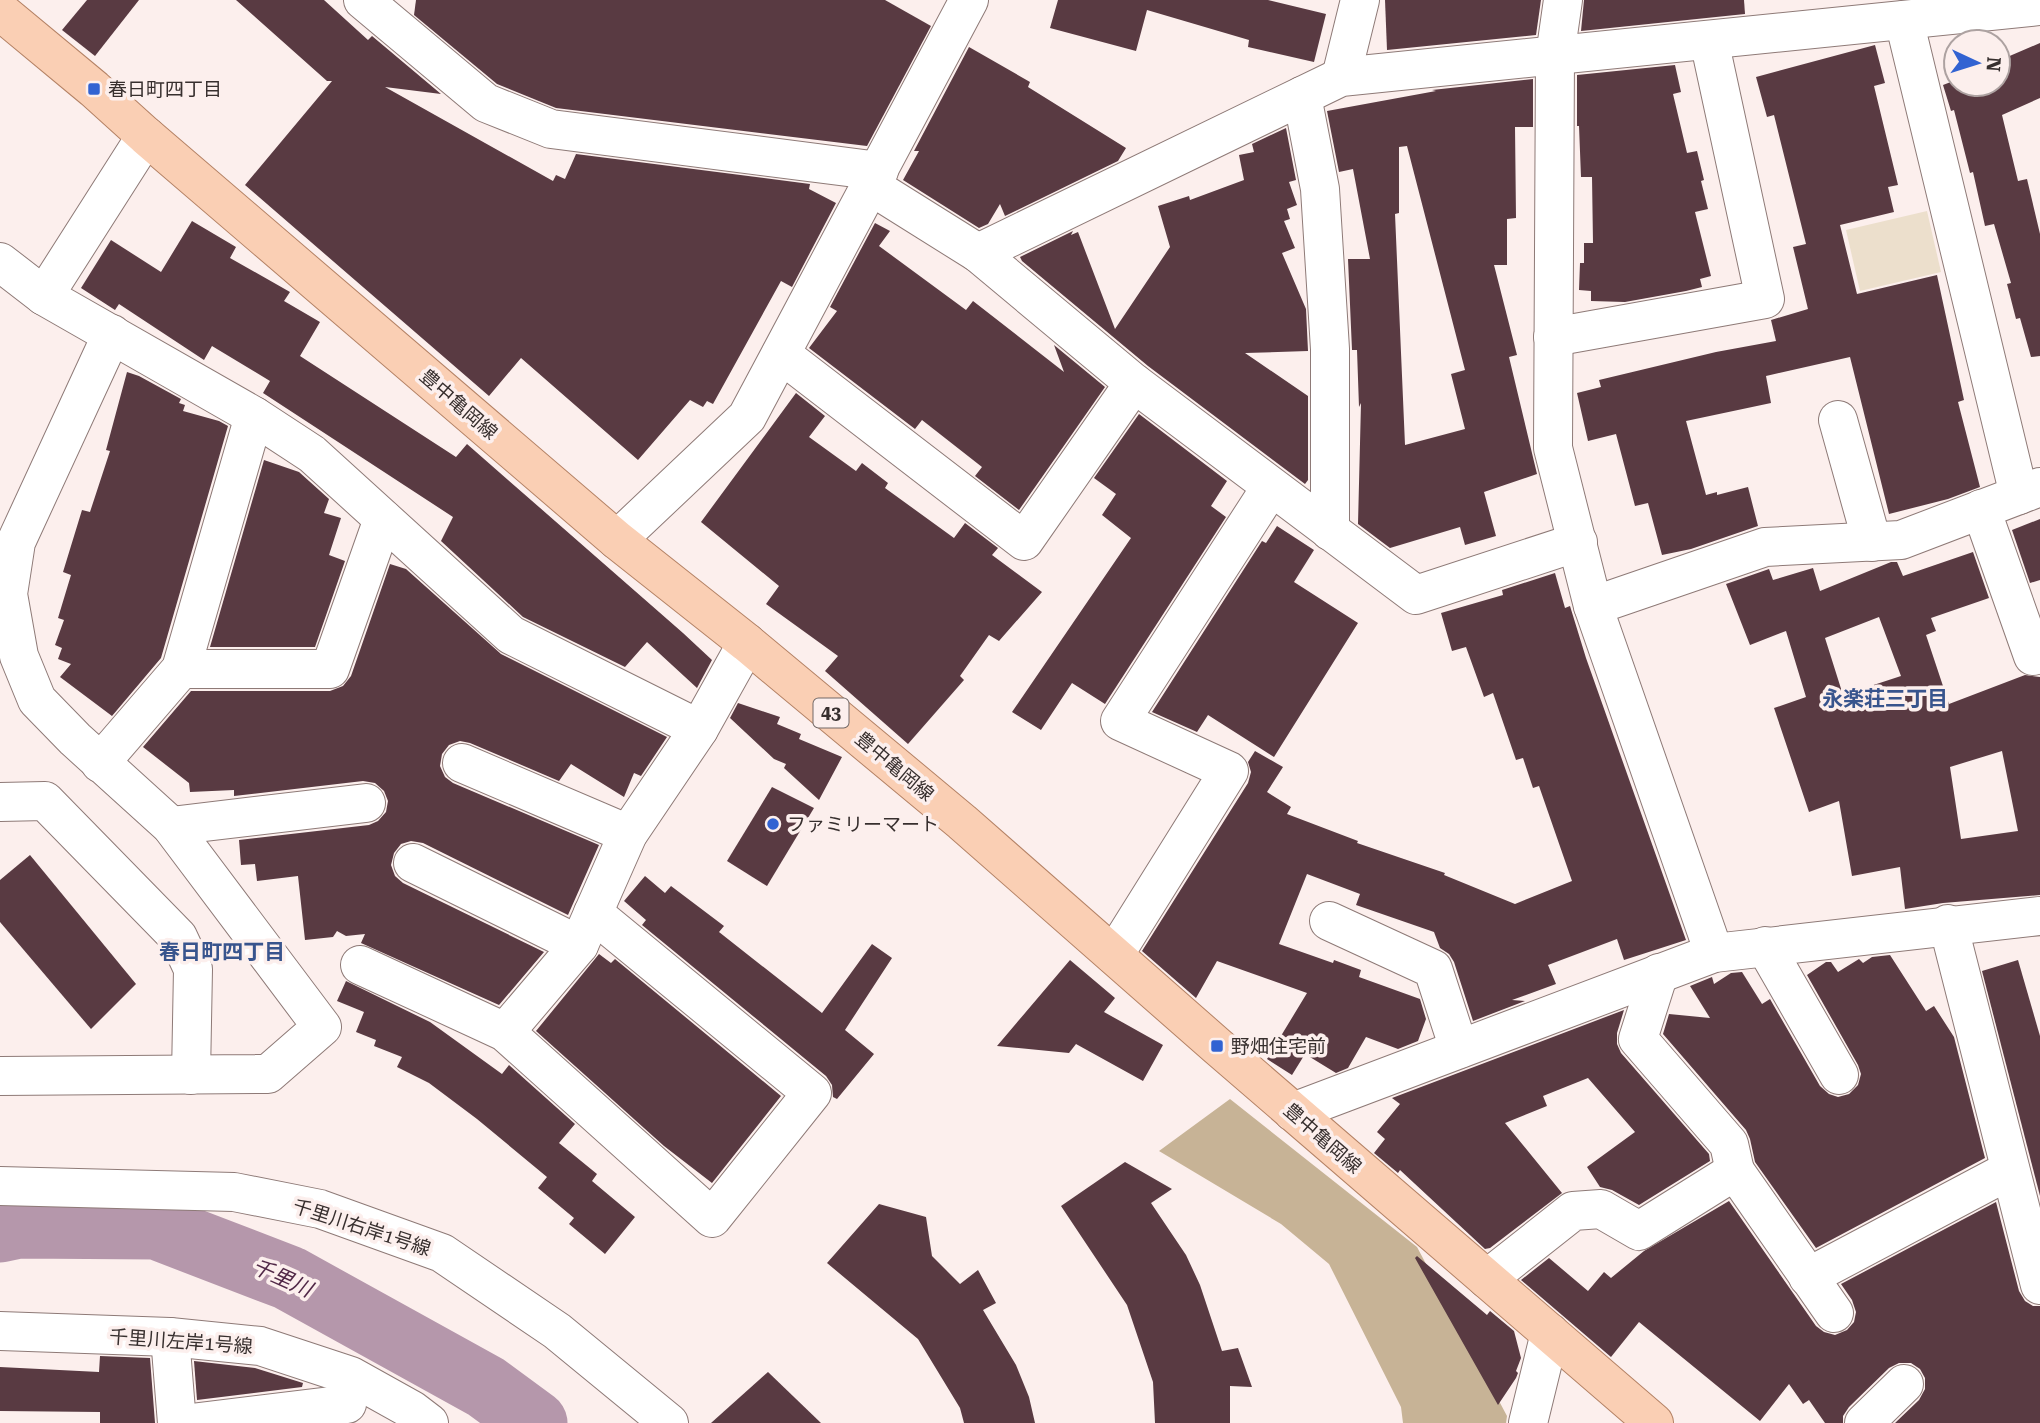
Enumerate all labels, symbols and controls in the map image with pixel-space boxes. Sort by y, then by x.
north arrow [1942,28,2012,98]
text: N [1981,56,2005,73]
place label: 春日町四丁目 [108,78,222,101]
marker: 春日町四丁目 [86,81,102,97]
street label: 豊中亀岡線 [415,365,502,444]
district label: 永楽荘三丁目 [1822,687,1948,711]
road number: 43 [814,698,848,728]
street label: 豊中亀岡線 [851,727,938,806]
place label: ファミリーマート [787,813,939,836]
marker: ファミリーマート [765,816,781,832]
district label: 春日町四丁目 [159,940,285,964]
place label: 野畑住宅前 [1231,1035,1326,1058]
marker: 野畑住宅前 [1209,1038,1225,1054]
street label: 豊中亀岡線 [1279,1099,1366,1178]
street label: 千里川右岸1号線 [290,1194,434,1261]
water label: 千里川 [248,1254,317,1303]
street label: 千里川左岸1号線 [109,1325,253,1358]

